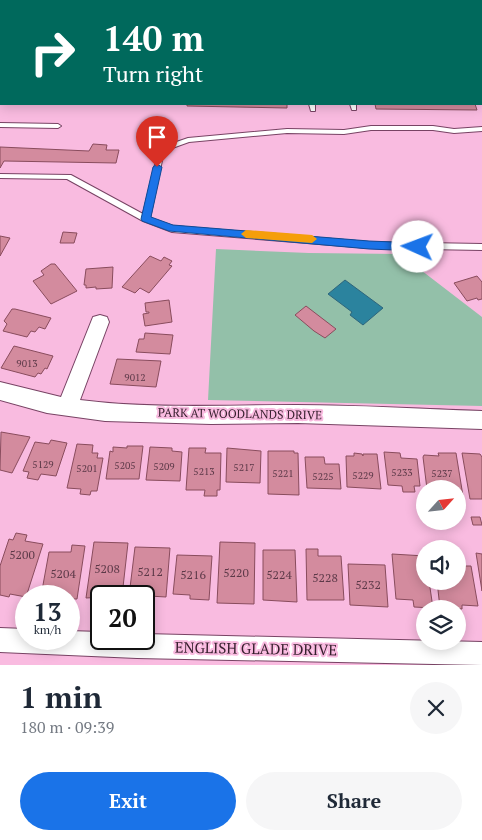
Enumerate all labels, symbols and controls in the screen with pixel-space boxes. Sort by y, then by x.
text: 140 m [103,15,204,61]
icon: right [20,20,85,85]
text: Turn right [103,59,203,88]
pin [136,116,178,167]
icon: arrive [143,123,171,151]
position arrow [391,220,443,272]
house number: 9013 [16,357,38,370]
house number: 9012 [124,371,146,384]
street label: PARK AT WOODLANDS DRIVE [158,405,322,422]
house number: 5129 [32,458,54,471]
house number: 5205 [114,459,136,472]
house number: 5209 [153,460,175,473]
house number: 5217 [233,461,255,474]
house number: 5201 [76,462,98,475]
house number: 5213 [193,465,215,478]
house number: 5233 [391,466,413,479]
house number: 5221 [272,467,294,480]
house number: 5237 [431,467,453,480]
house number: 5229 [352,469,374,482]
house number: 5225 [312,470,334,483]
north arrow [416,480,466,530]
map controls [416,480,466,650]
button: sound [416,540,466,590]
house number: 5200 [9,547,35,562]
house number: 5208 [94,561,120,576]
house number: 5212 [137,564,163,579]
house number: 5220 [223,565,249,580]
house number: 5204 [50,566,76,581]
house number: 5216 [180,567,206,582]
house number: 5224 [266,567,292,582]
house number: 5228 [312,570,338,585]
house number: 5232 [355,577,381,592]
speed limit sign: 20 [90,585,155,650]
text: 13 [33,595,62,628]
button: layers [416,600,466,650]
text: km/h [34,622,61,637]
street label: ENGLISH GLADE DRIVE [175,637,337,659]
text: 1 min [20,677,102,717]
button: close [410,682,462,734]
text: 180 m · 09:39 [20,716,114,738]
button: Exit [20,772,236,830]
button: Share [246,772,462,830]

